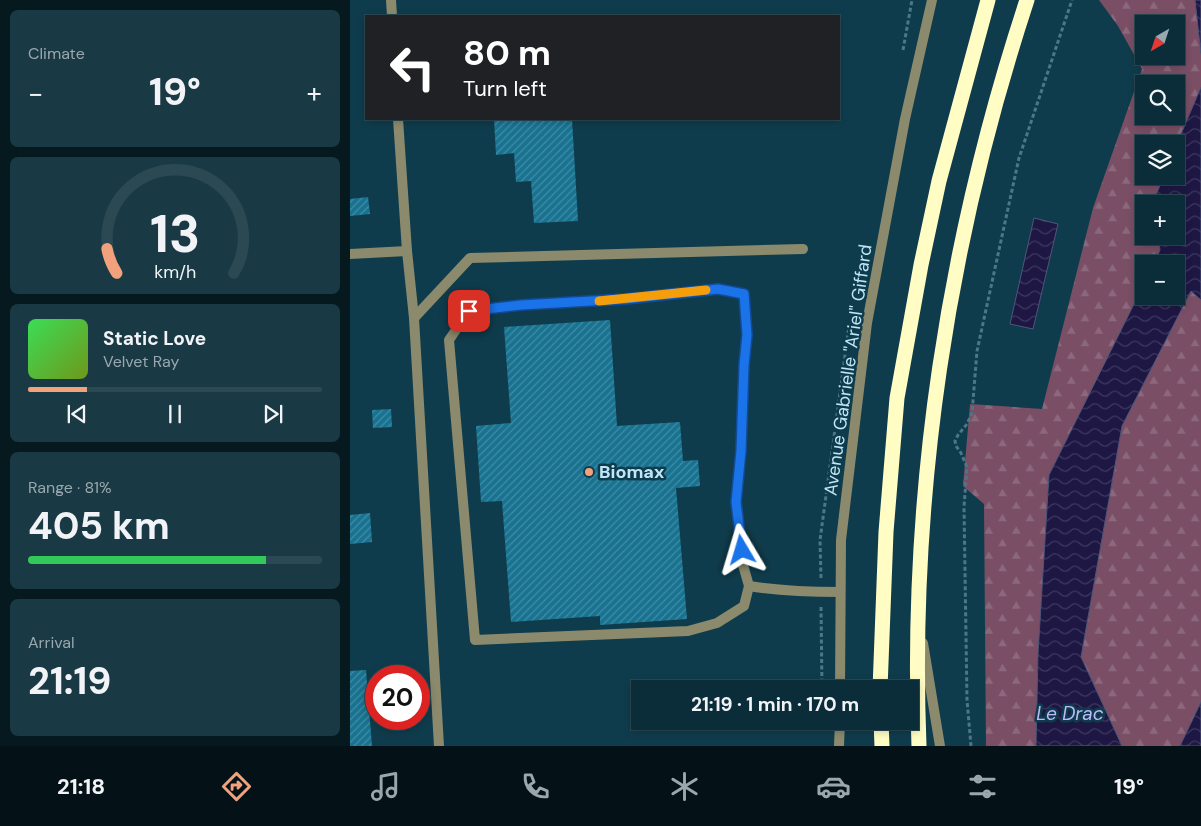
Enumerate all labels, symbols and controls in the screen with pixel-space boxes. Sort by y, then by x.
north arrow [1135,15,1185,65]
map controls [1135,15,1185,305]
text: 80 m [463,30,551,76]
icon: left [380,35,445,100]
text: Climate [28,43,85,64]
text: 19° [149,67,201,117]
text: Turn left [463,74,547,103]
text: − [28,75,43,112]
text: + [307,75,322,112]
button: search [1135,75,1185,125]
button: layers [1135,135,1185,185]
button: + [1135,195,1185,245]
text: 13 [150,200,200,268]
street label: Avenue Gabrielle "Ariel" Giffard [818,243,878,497]
button: − [1135,255,1185,305]
text: km/h [154,260,196,284]
pin [448,290,490,332]
icon: arrive [455,297,483,325]
text: Static Love [103,326,206,351]
text: Velvet Ray [103,351,179,372]
icon: previous [63,400,91,428]
icon: pause [161,400,189,428]
icon: next [259,400,287,428]
place label: Biomax [599,460,664,484]
marker: Biomax [583,466,595,478]
text: Range · 81% [28,477,112,498]
text: 405 km [28,501,170,551]
position arrow [715,523,767,575]
text: Arrival [28,632,75,653]
text: 21:19 [28,656,111,706]
speed limit sign: 20 [365,665,430,730]
text: 21:19 · 1 min · 170 m [691,692,859,717]
water label: Le Drac [1036,701,1104,726]
icon: directions [219,769,254,804]
icon: music [368,769,403,804]
icon: phone [518,769,553,804]
icon: climate [667,769,702,804]
icon: car [816,769,851,804]
icon: filters [965,769,1000,804]
text: 21:18 [57,772,105,801]
text: 19° [1114,772,1144,801]

